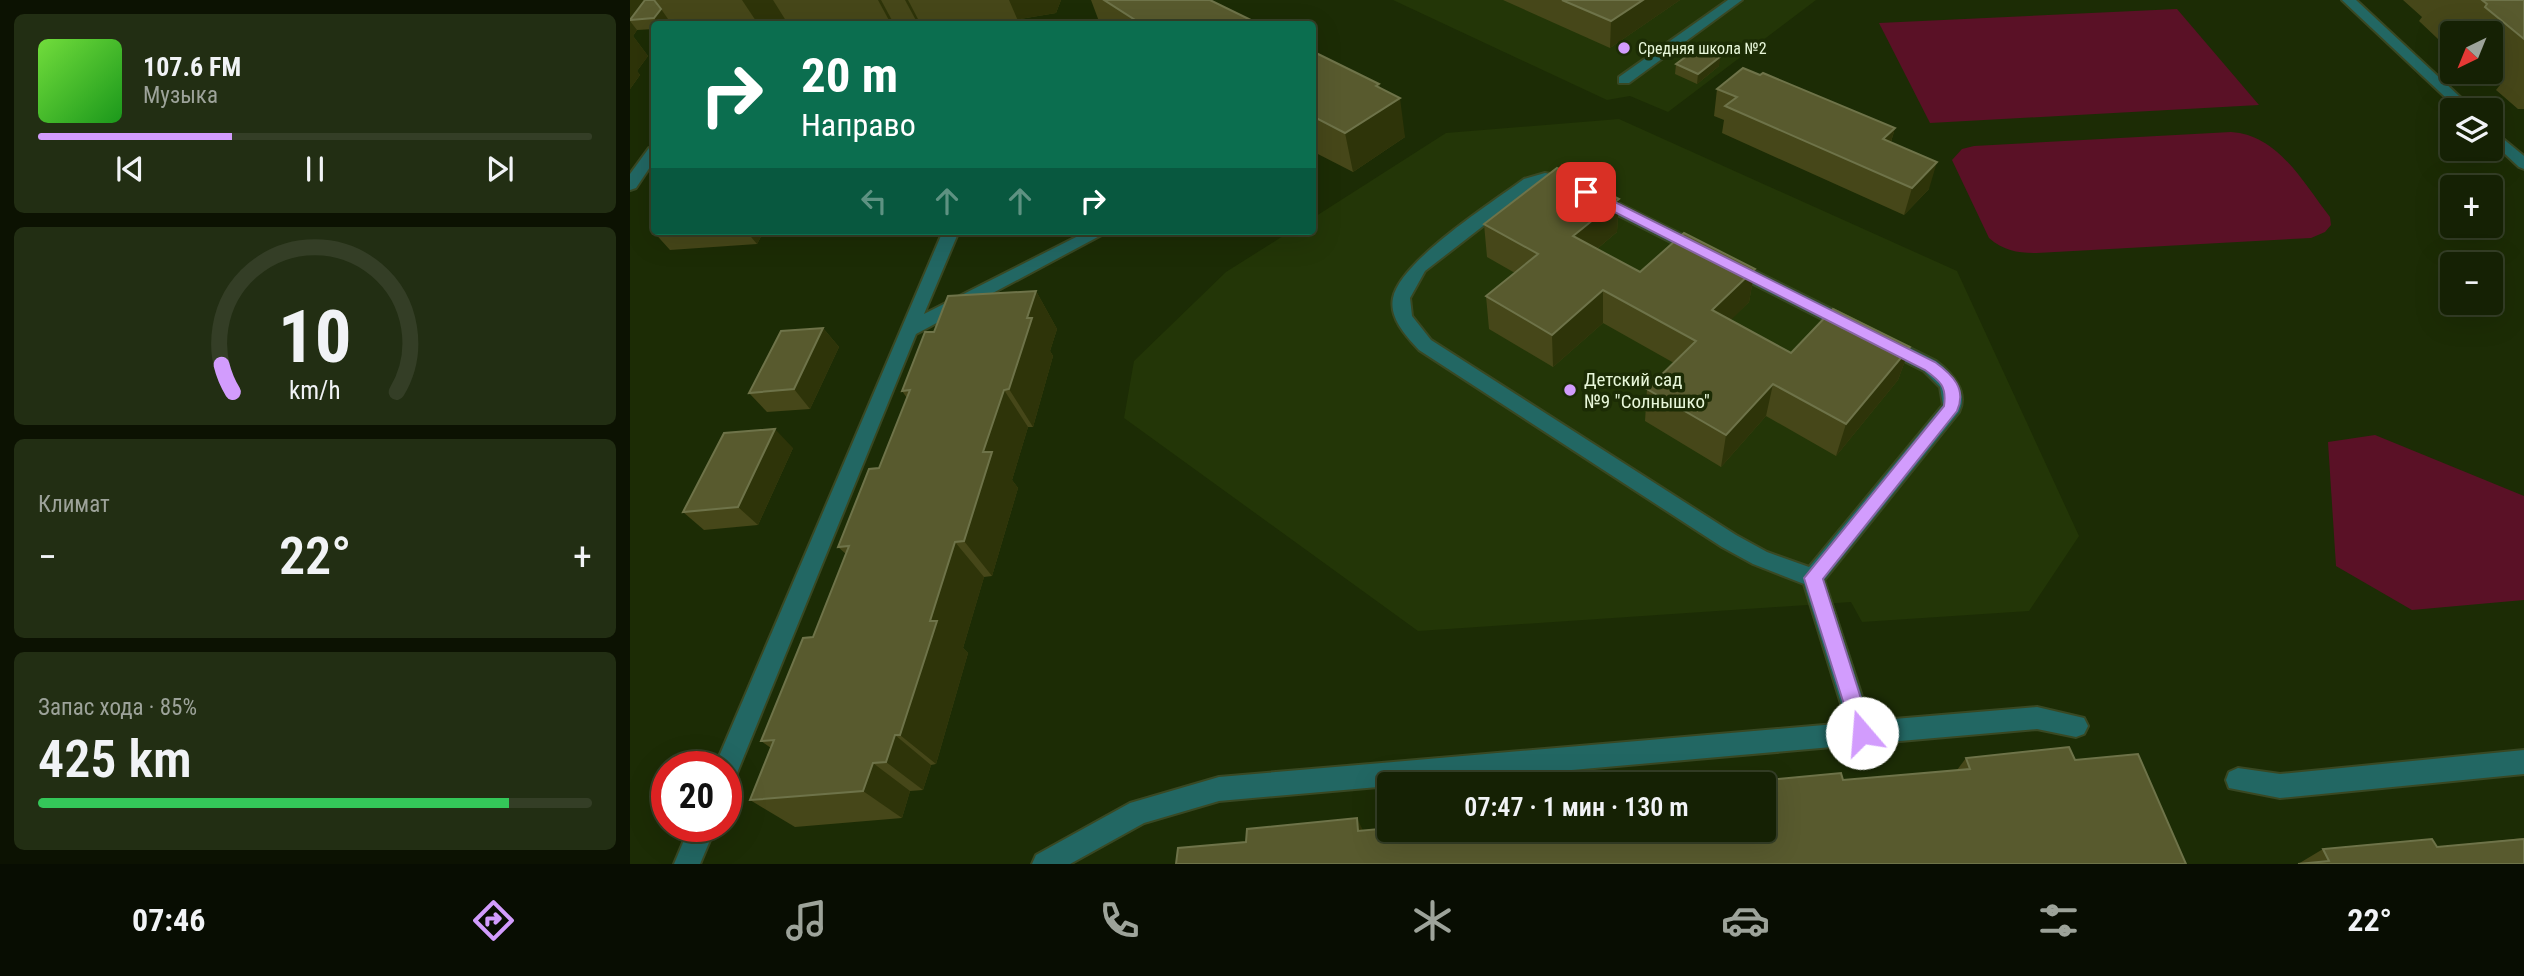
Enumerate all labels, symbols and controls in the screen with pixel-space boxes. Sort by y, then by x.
north arrow [2440,21,2502,84]
map controls [2440,21,2503,315]
place label: Средняя школа №2 [1638,39,1767,58]
marker: Средняя школа №2 [1616,40,1632,56]
text: 20 m [801,47,898,104]
icon: right [686,49,777,140]
text: 107.6 FM [143,52,241,82]
text: Музыка [143,82,218,109]
button: layers [2440,98,2503,161]
text: Направо [801,106,916,144]
icon: previous [111,150,149,188]
icon: pause [296,150,334,188]
icon: next [481,150,519,188]
pin [1556,162,1616,222]
icon: arrive [1567,173,1605,211]
button: + [2440,175,2503,238]
icon: left [855,182,893,220]
icon: ahead [928,182,966,220]
icon: ahead [1001,182,1039,220]
icon: right [1074,182,1112,220]
button: − [2440,252,2503,315]
text: 10 [278,294,352,380]
place label: Детский сад №9 "Солнышко" [1584,368,1710,413]
text: km/h [289,376,341,405]
marker: Детский сад №9 "Солнышко" [1562,382,1578,398]
text: Климат [38,491,110,518]
text: 22° [279,526,351,587]
text: − [38,535,57,579]
text: + [573,535,592,579]
text: Запас хода · 85% [38,694,197,721]
position arrow [1825,696,1899,770]
text: 425 km [38,729,192,790]
speed limit sign: 20 [651,751,742,842]
text: 07:47 · 1 мин · 130 m [1464,792,1689,822]
icon: directions [469,896,518,945]
icon: music [782,896,831,945]
icon: phone [1095,896,1144,945]
icon: climate [1408,896,1457,945]
icon: car [1721,896,1770,945]
icon: filters [2034,896,2083,945]
text: 07:46 [132,901,205,939]
text: 22° [2347,901,2392,939]

